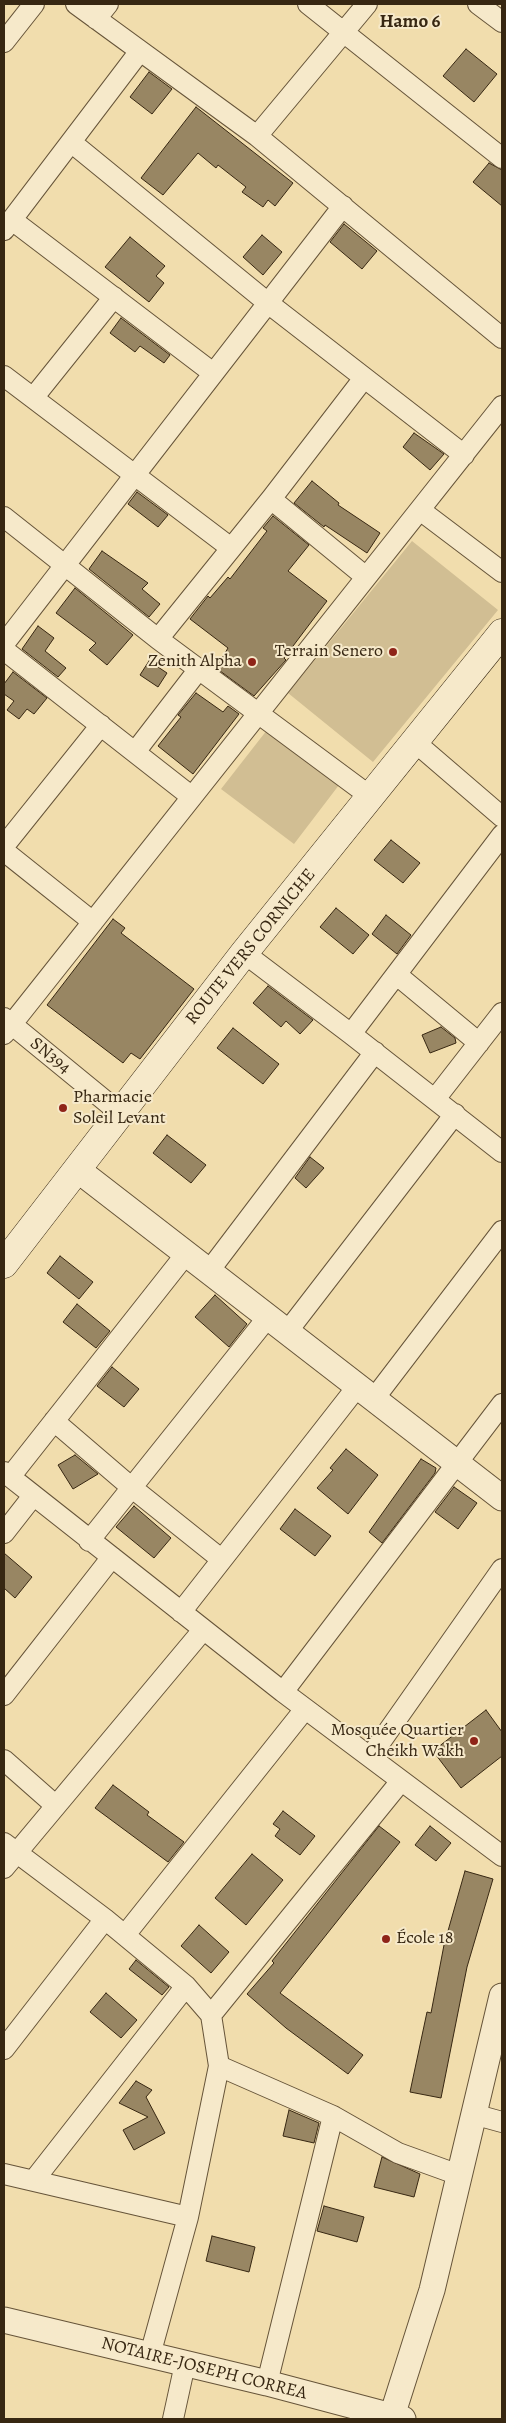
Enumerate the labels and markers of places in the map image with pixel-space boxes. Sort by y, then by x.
place label: Terrain Senero [275,641,383,663]
marker: Terrain Senero [387,646,399,658]
place label: Zenith Alpha [148,651,242,673]
marker: Zenith Alpha [246,656,258,668]
place label: Pharmacie Soleil Levant [73,1087,166,1130]
marker: Pharmacie Soleil Levant [57,1102,69,1114]
place label: Mosquée Quartier Cheikh Wakh [331,1720,464,1762]
marker: Mosquée Quartier Cheikh Wakh [468,1735,480,1747]
place label: École 18 [396,1928,453,1950]
marker: École 18 [380,1933,392,1945]

